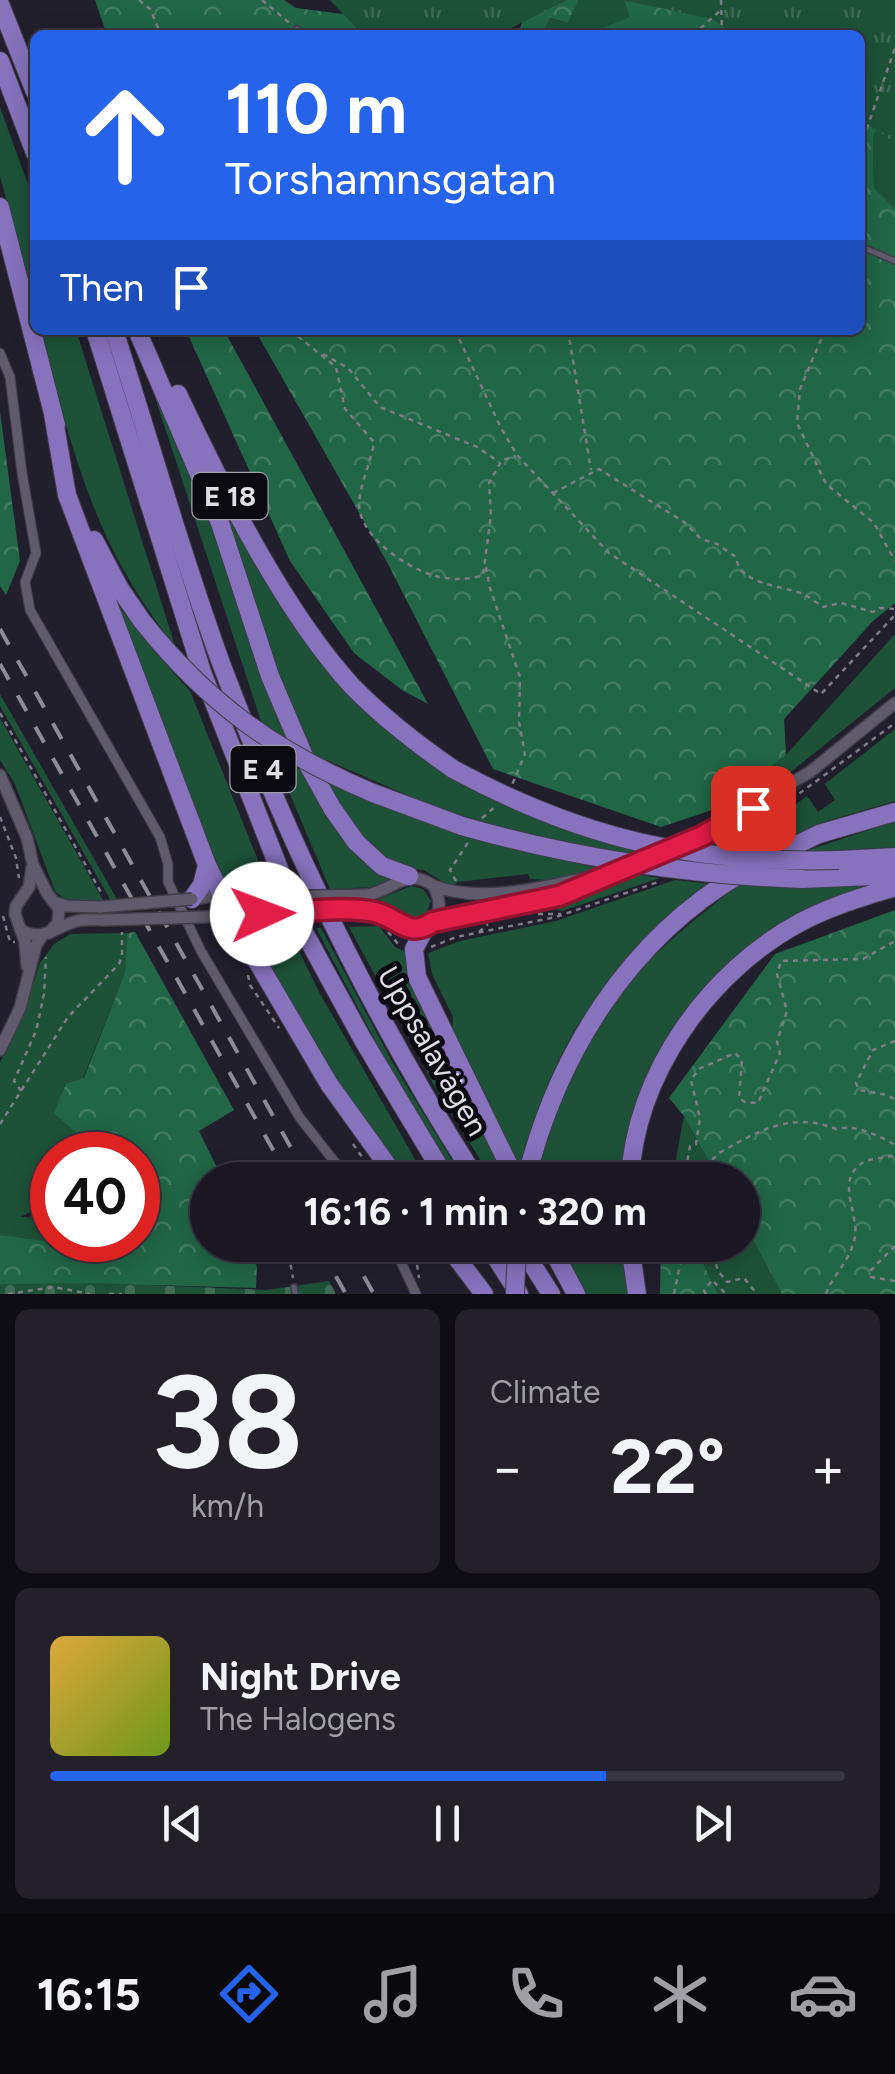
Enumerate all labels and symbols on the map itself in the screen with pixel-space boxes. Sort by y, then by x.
road number: E 18 [192,473,268,519]
road number: E 4 [230,746,296,792]
pin [711,766,796,851]
position arrow [210,862,314,966]
street label: Uppsalavägen [370,960,496,1142]
speed limit sign: 40 [30,1132,160,1262]

